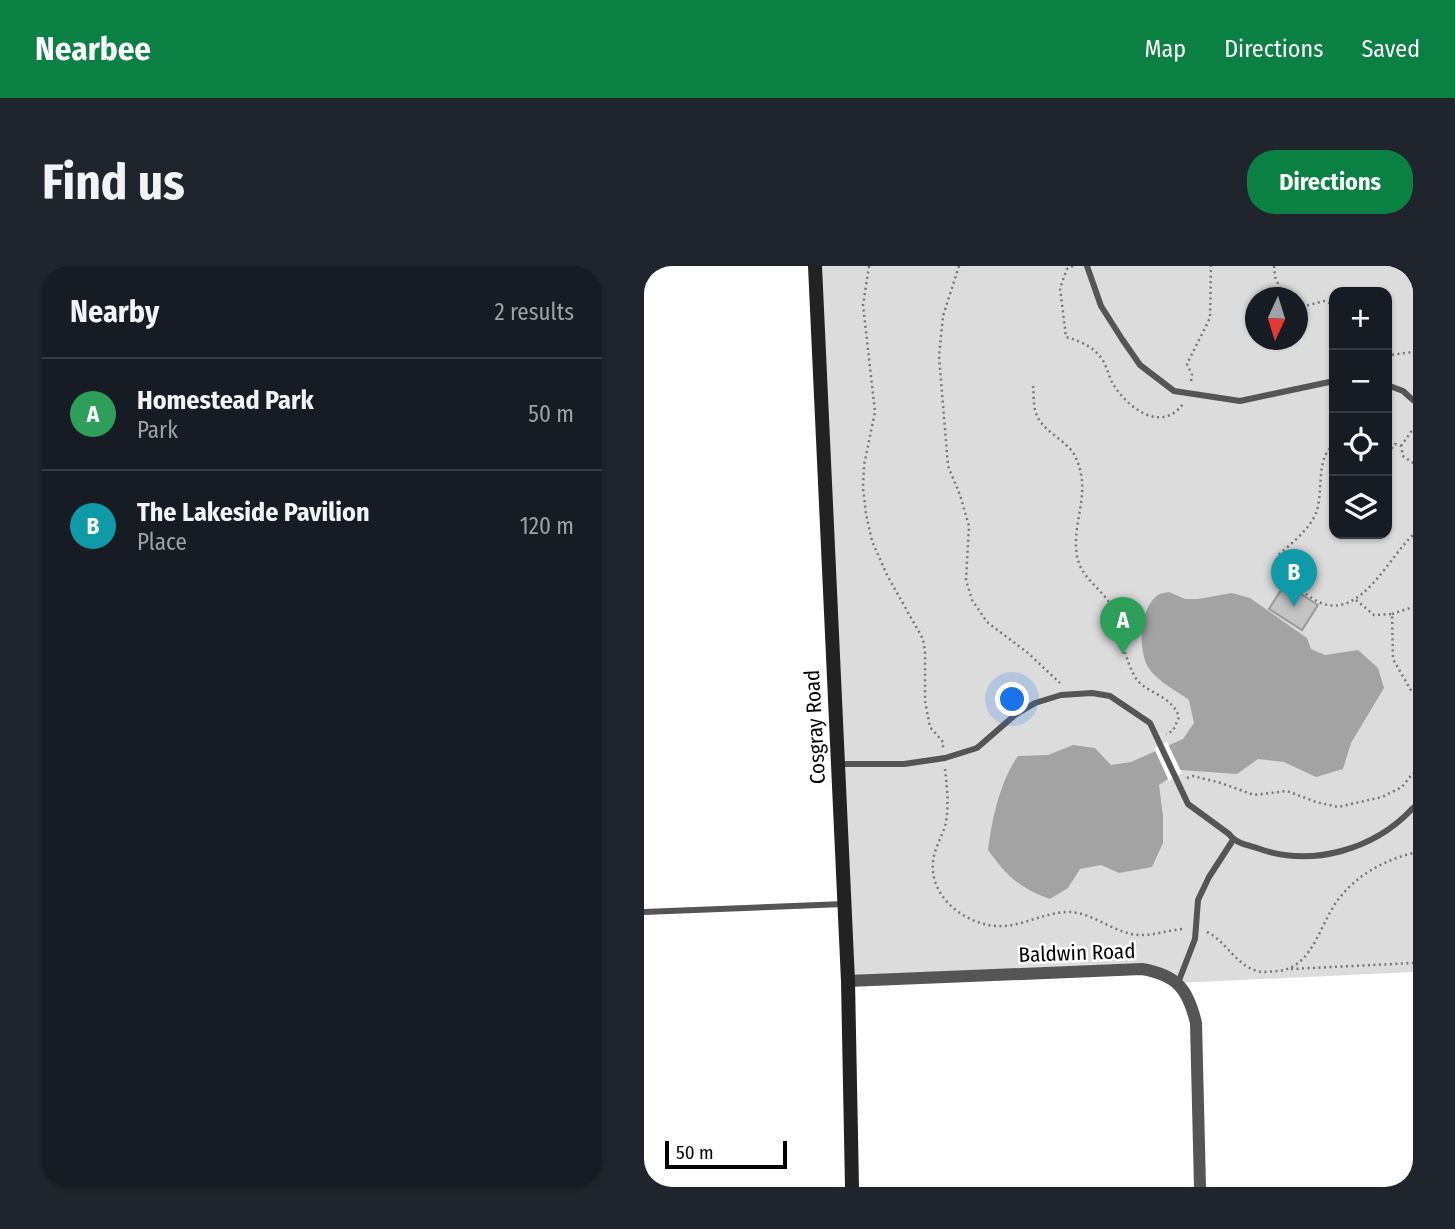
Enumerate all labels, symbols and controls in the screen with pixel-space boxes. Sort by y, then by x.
text: Nearbee [35,29,151,69]
text: Map [1145,35,1186,63]
text: Directions [1224,35,1323,63]
text: Saved [1361,35,1420,63]
button: Directions [1247,150,1413,214]
text: Find us [42,153,185,212]
north arrow [1245,287,1308,350]
map controls [1329,287,1392,539]
button: + [1329,287,1392,350]
text: Nearby [70,294,159,330]
text: 2 results [494,298,574,326]
button: − [1329,350,1392,413]
text: Homestead Park [137,385,314,416]
text: A [87,400,99,428]
text: 50 m [528,400,574,428]
button: locate [1329,413,1392,476]
text: Park [137,416,178,444]
button: layers [1329,476,1392,539]
text: The Lakeside Pavilion [137,497,370,528]
text: B [87,512,99,540]
text: 120 m [520,512,574,540]
text: Place [137,528,187,556]
pin: B [1271,549,1317,607]
pin: A [1100,597,1146,655]
street label: Cosgray Road [799,669,831,785]
your location [995,682,1029,716]
street label: Baldwin Road [1018,938,1136,968]
scale bar [665,1138,788,1170]
text: 50 m [676,1141,714,1164]

